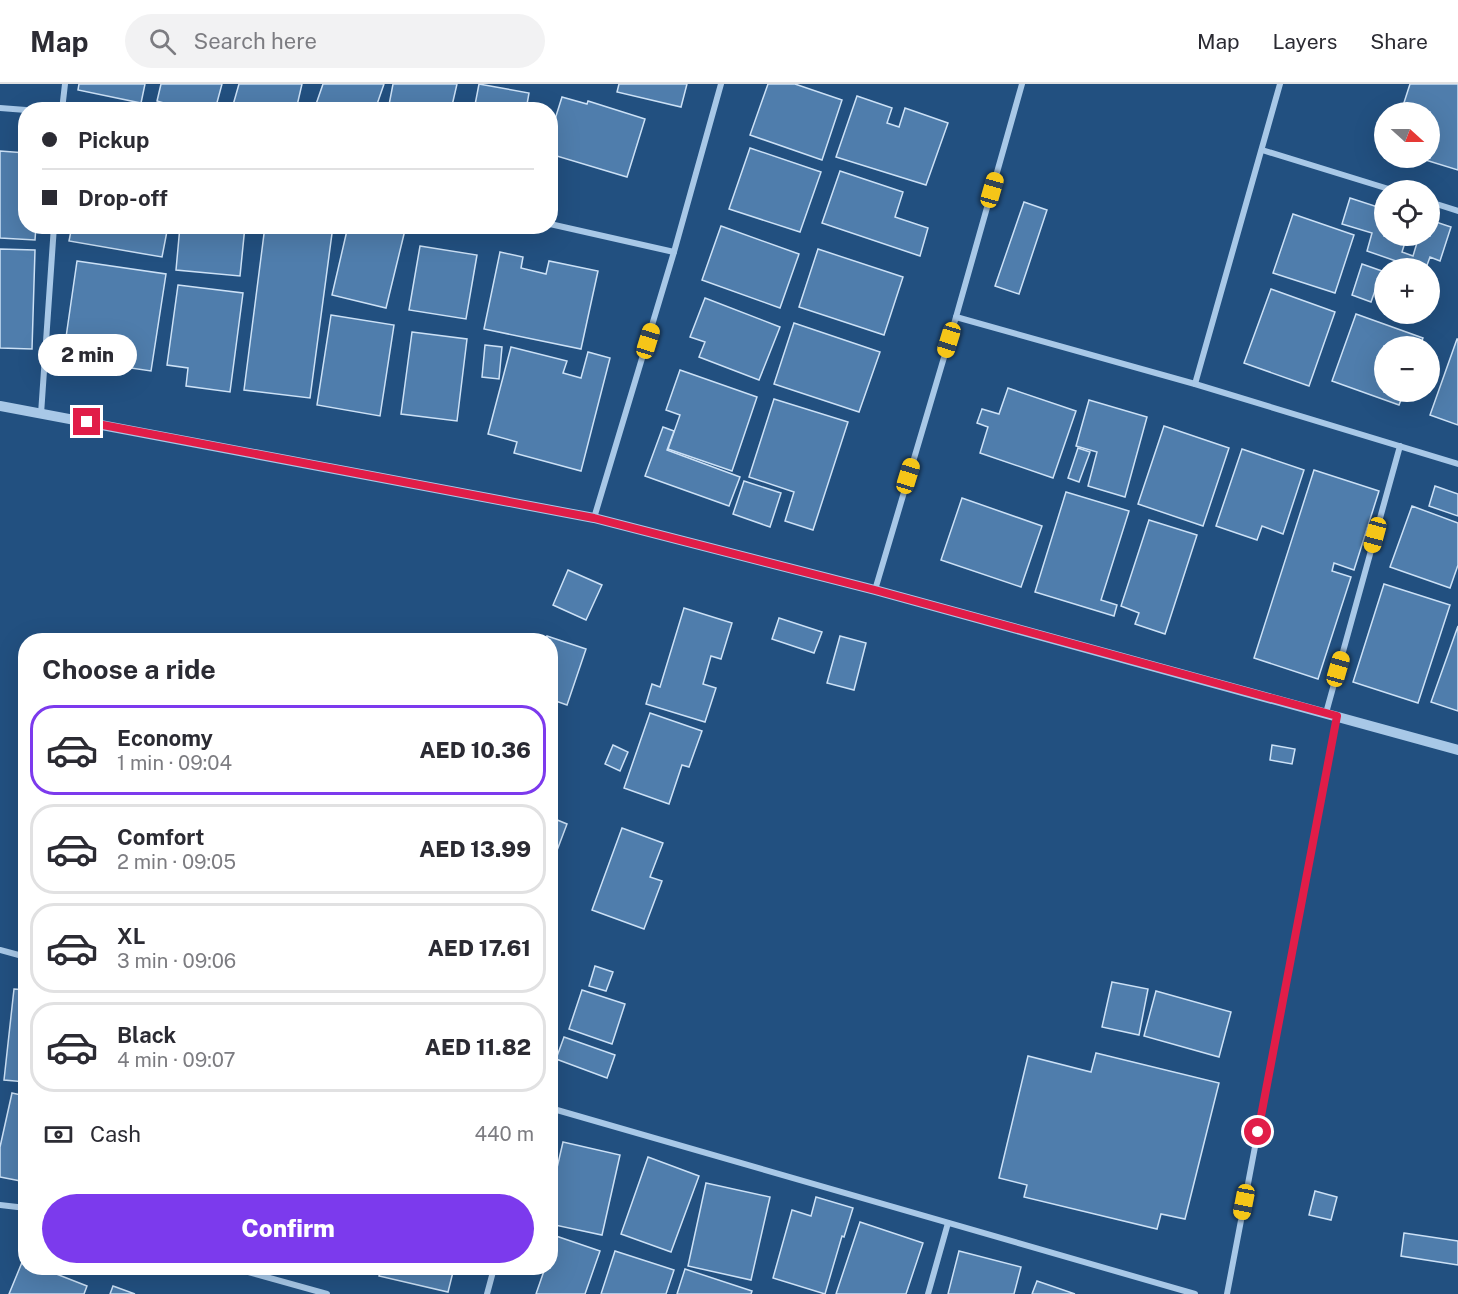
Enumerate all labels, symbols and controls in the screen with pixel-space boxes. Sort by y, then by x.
search box [125,14,545,68]
text: Map [30,25,89,58]
icon: search [146,25,179,58]
text: Search here [194,28,317,54]
text: Map [1197,29,1240,54]
text: Layers [1273,29,1337,54]
text: Share [1370,29,1428,54]
north arrow [1374,102,1440,168]
map controls [1374,102,1440,402]
text: Pickup [78,127,149,153]
car [978,170,1006,210]
button: locate [1374,180,1440,246]
text: Drop-off [78,185,168,211]
button: + [1374,258,1440,324]
car [935,320,963,360]
car [634,321,662,361]
callout: 2 min [38,335,136,377]
button: − [1374,336,1440,402]
text: 2 min [61,343,114,367]
route end [73,408,100,435]
car [894,456,922,496]
car [1362,515,1388,555]
car [1324,649,1352,689]
text: Choose a ride [42,653,216,685]
icon: car [45,723,99,777]
text: Economy [117,725,213,751]
text: AED 10.36 [419,737,531,763]
text: 1 min · 09:04 [117,751,232,775]
icon: car [45,822,99,876]
text: Comfort [117,824,204,850]
text: AED 13.99 [419,836,531,862]
text: 2 min · 09:05 [117,850,236,874]
icon: car [45,921,99,975]
text: XL [117,923,145,949]
text: AED 17.61 [428,935,531,961]
text: 3 min · 09:06 [117,949,236,973]
icon: car [45,1020,99,1074]
text: Black [117,1022,176,1048]
text: AED 11.82 [425,1034,531,1060]
text: 4 min · 09:07 [117,1048,236,1072]
icon: cash [42,1118,75,1151]
route start [1244,1118,1271,1145]
text: Cash [90,1121,141,1147]
text: 440 m [474,1122,534,1146]
car [1232,1183,1256,1221]
button: Confirm [42,1194,534,1263]

